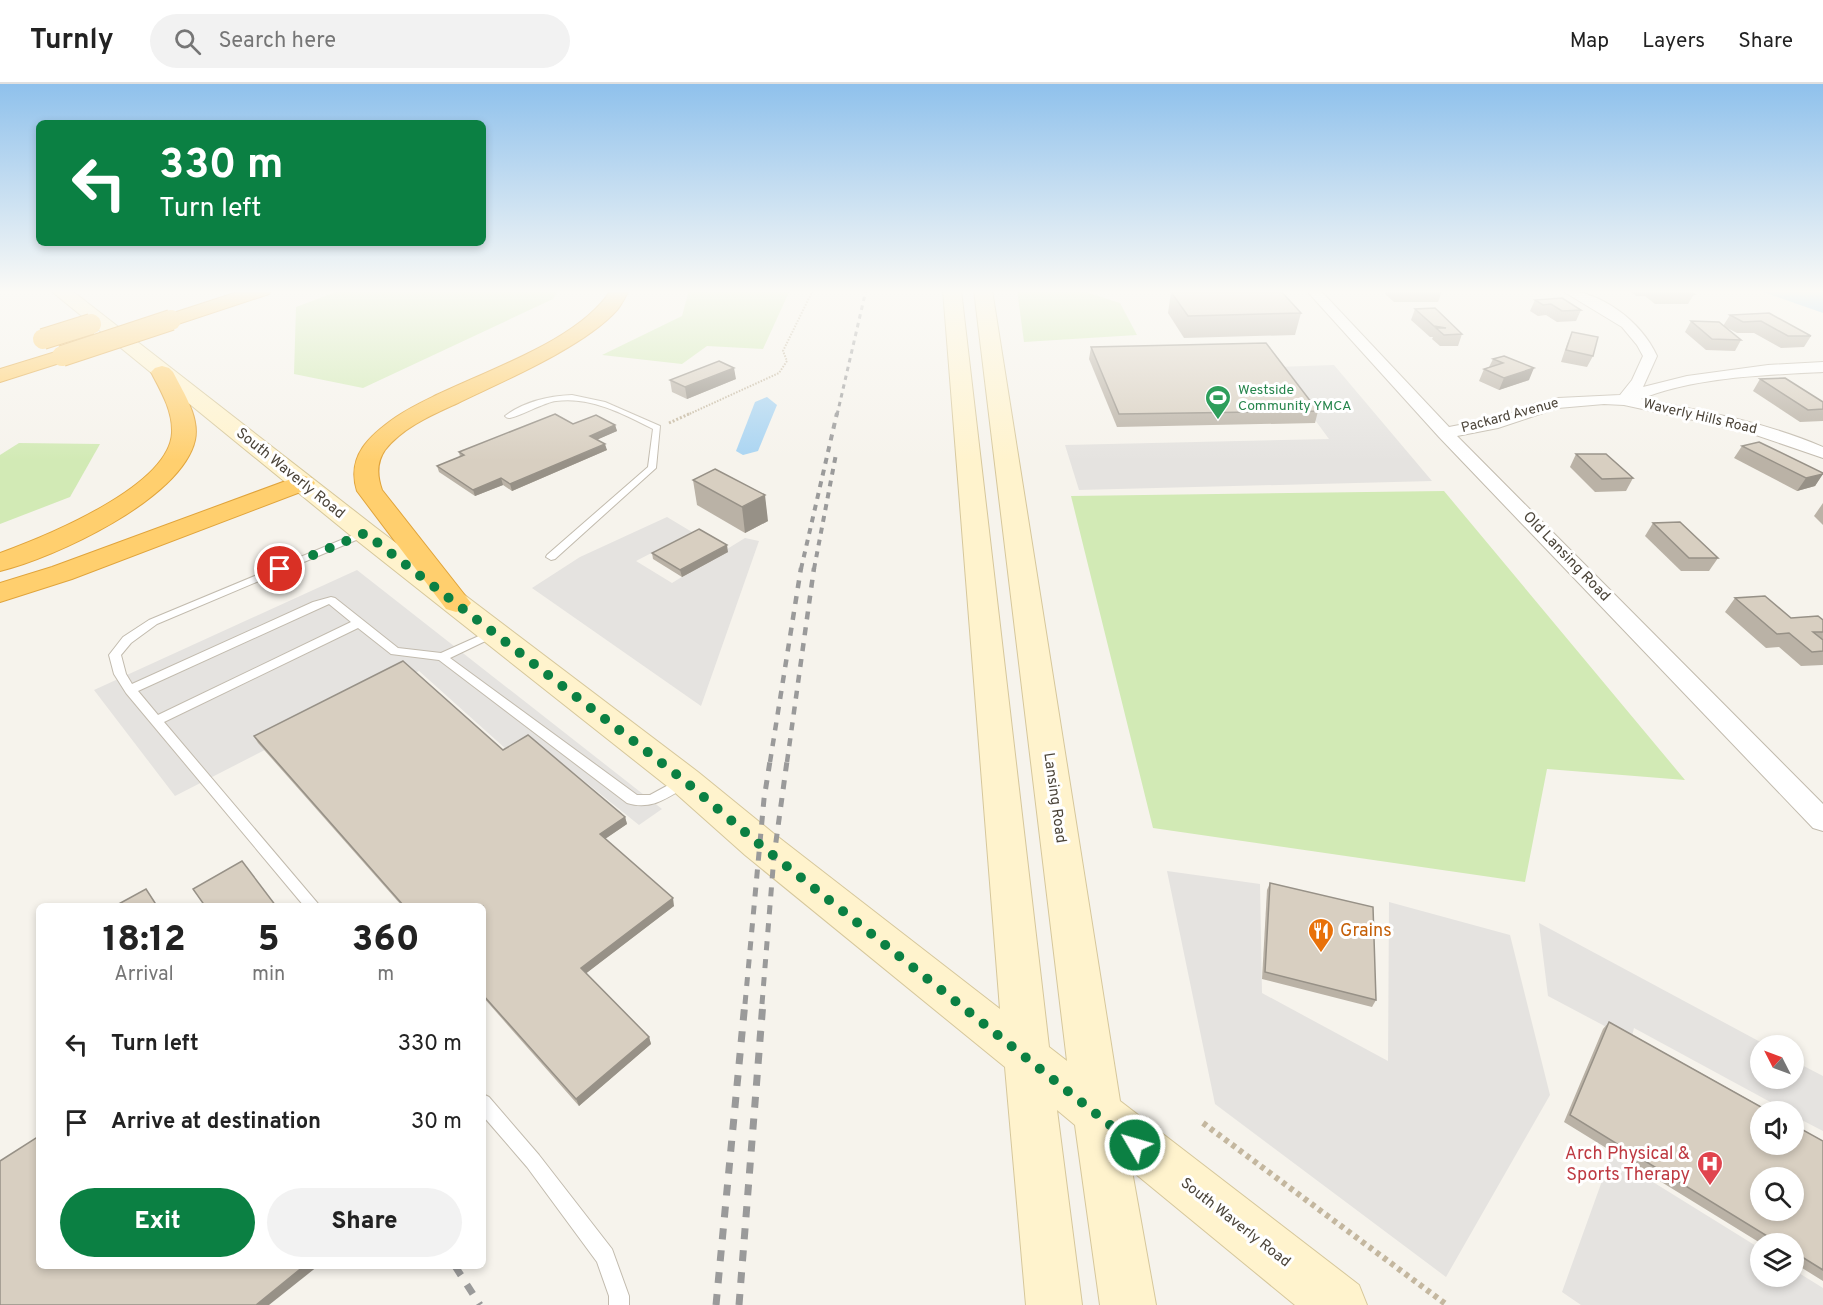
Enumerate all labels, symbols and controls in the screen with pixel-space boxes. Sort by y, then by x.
search box [150,14,570,68]
text: Turnly [30,23,114,59]
icon: search [171,25,204,58]
text: Search here [219,28,336,55]
text: Map [1570,28,1609,55]
text: Layers [1642,28,1705,55]
text: Share [1738,28,1793,55]
text: 330 m [159,140,284,193]
icon: left [60,144,138,222]
text: Turn left [159,192,261,226]
place label: Westside Community YMCA [1238,382,1352,415]
sports icon: Westside Community YMCA [1203,383,1233,421]
street label: Packard Avenue [1459,395,1561,437]
street label: Waverly Hills Road [1641,396,1759,438]
street label: South Waverly Road [232,424,348,524]
street label: Old Lansing Road [1518,508,1614,606]
pin [254,543,305,594]
icon: arrive [263,552,296,585]
street label: Lansing Road [1038,752,1070,844]
restaurant icon: Grains [1306,916,1336,954]
text: 18:12 [102,918,186,964]
text: 5 [258,918,280,964]
text: 360 [352,918,420,964]
place label: Grains [1340,920,1392,943]
text: Arrival [114,962,174,988]
text: min [252,962,285,988]
text: m [377,962,394,988]
icon: left [60,1028,93,1061]
text: Turn left [111,1031,199,1058]
text: 330 m [398,1031,462,1058]
north arrow [1750,1035,1804,1089]
map controls [1750,1035,1804,1287]
button: sound [1750,1101,1804,1155]
icon: arrive [60,1106,93,1139]
text: Arrive at destination [111,1109,321,1136]
text: 30 m [411,1109,462,1136]
position arrow [1103,1113,1167,1177]
place label: Arch Physical & Sports Therapy [1565,1143,1690,1187]
hospital icon: Arch Physical & Sports Therapy [1695,1149,1725,1187]
button: search [1750,1167,1804,1221]
street label: South Waverly Road [1176,1174,1294,1272]
button: Exit [60,1188,255,1257]
button: Share [267,1188,462,1257]
button: layers [1750,1233,1804,1287]

